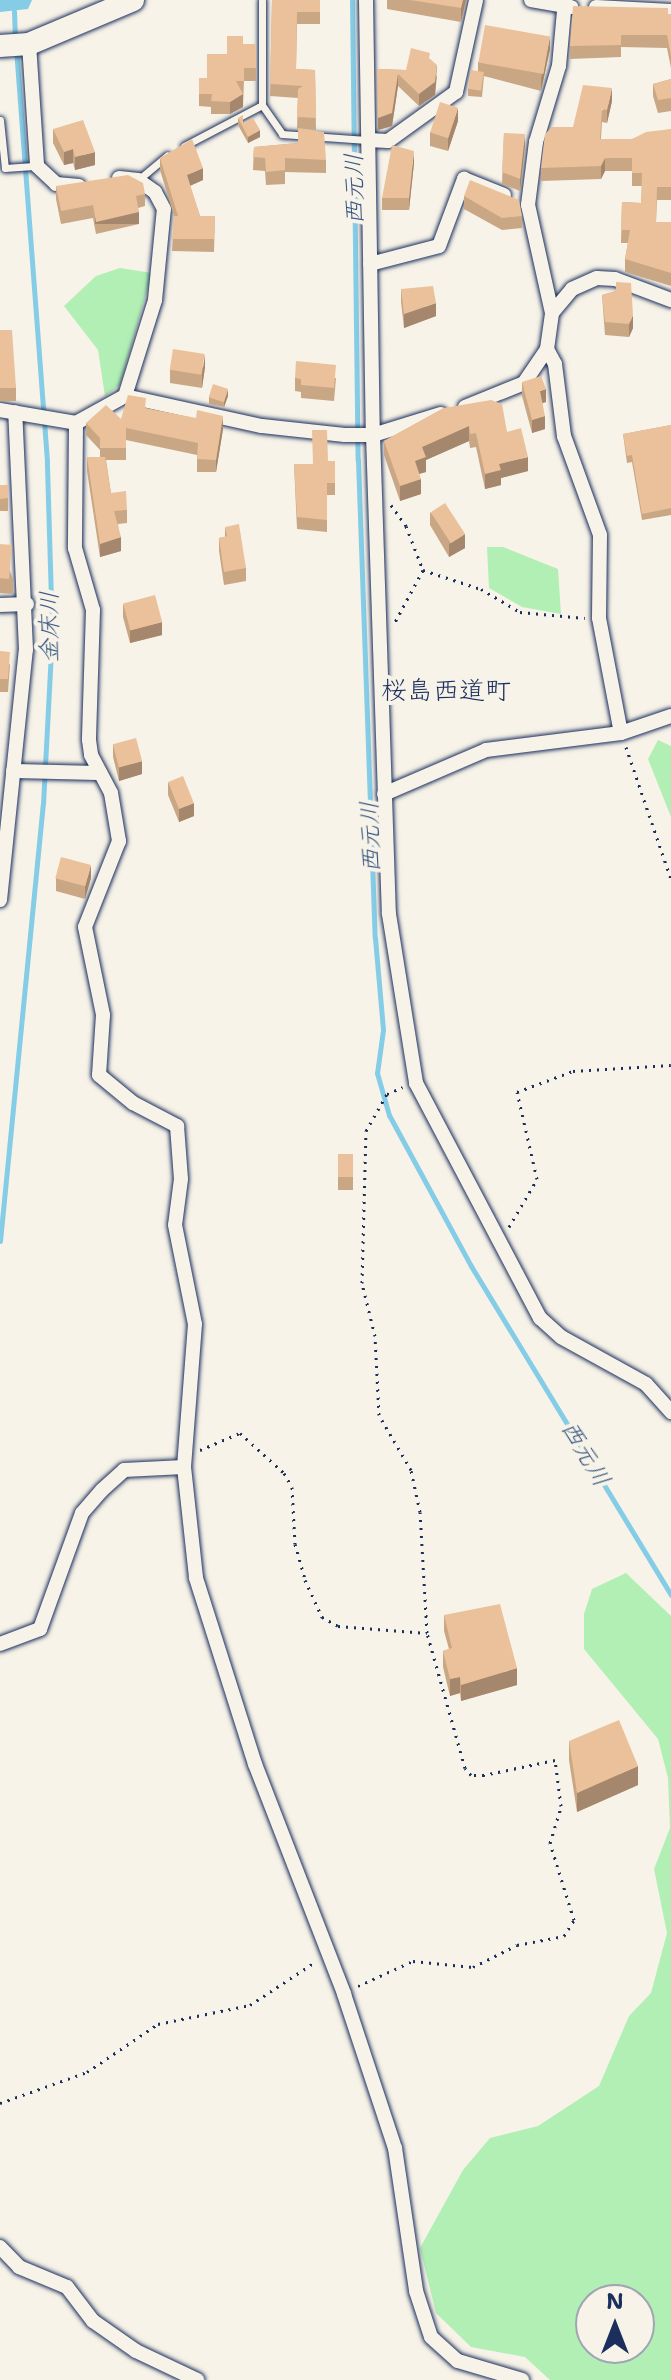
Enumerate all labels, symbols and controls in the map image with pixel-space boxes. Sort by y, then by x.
water label: 西元川 [340,153,370,225]
water label: 金床川 [36,591,64,663]
district label: 桜島西道町 [381,674,511,706]
water label: 西元川 [355,801,387,873]
water label: 西元川 [554,1416,616,1492]
north arrow [575,2284,655,2364]
text: N [606,2287,624,2316]

